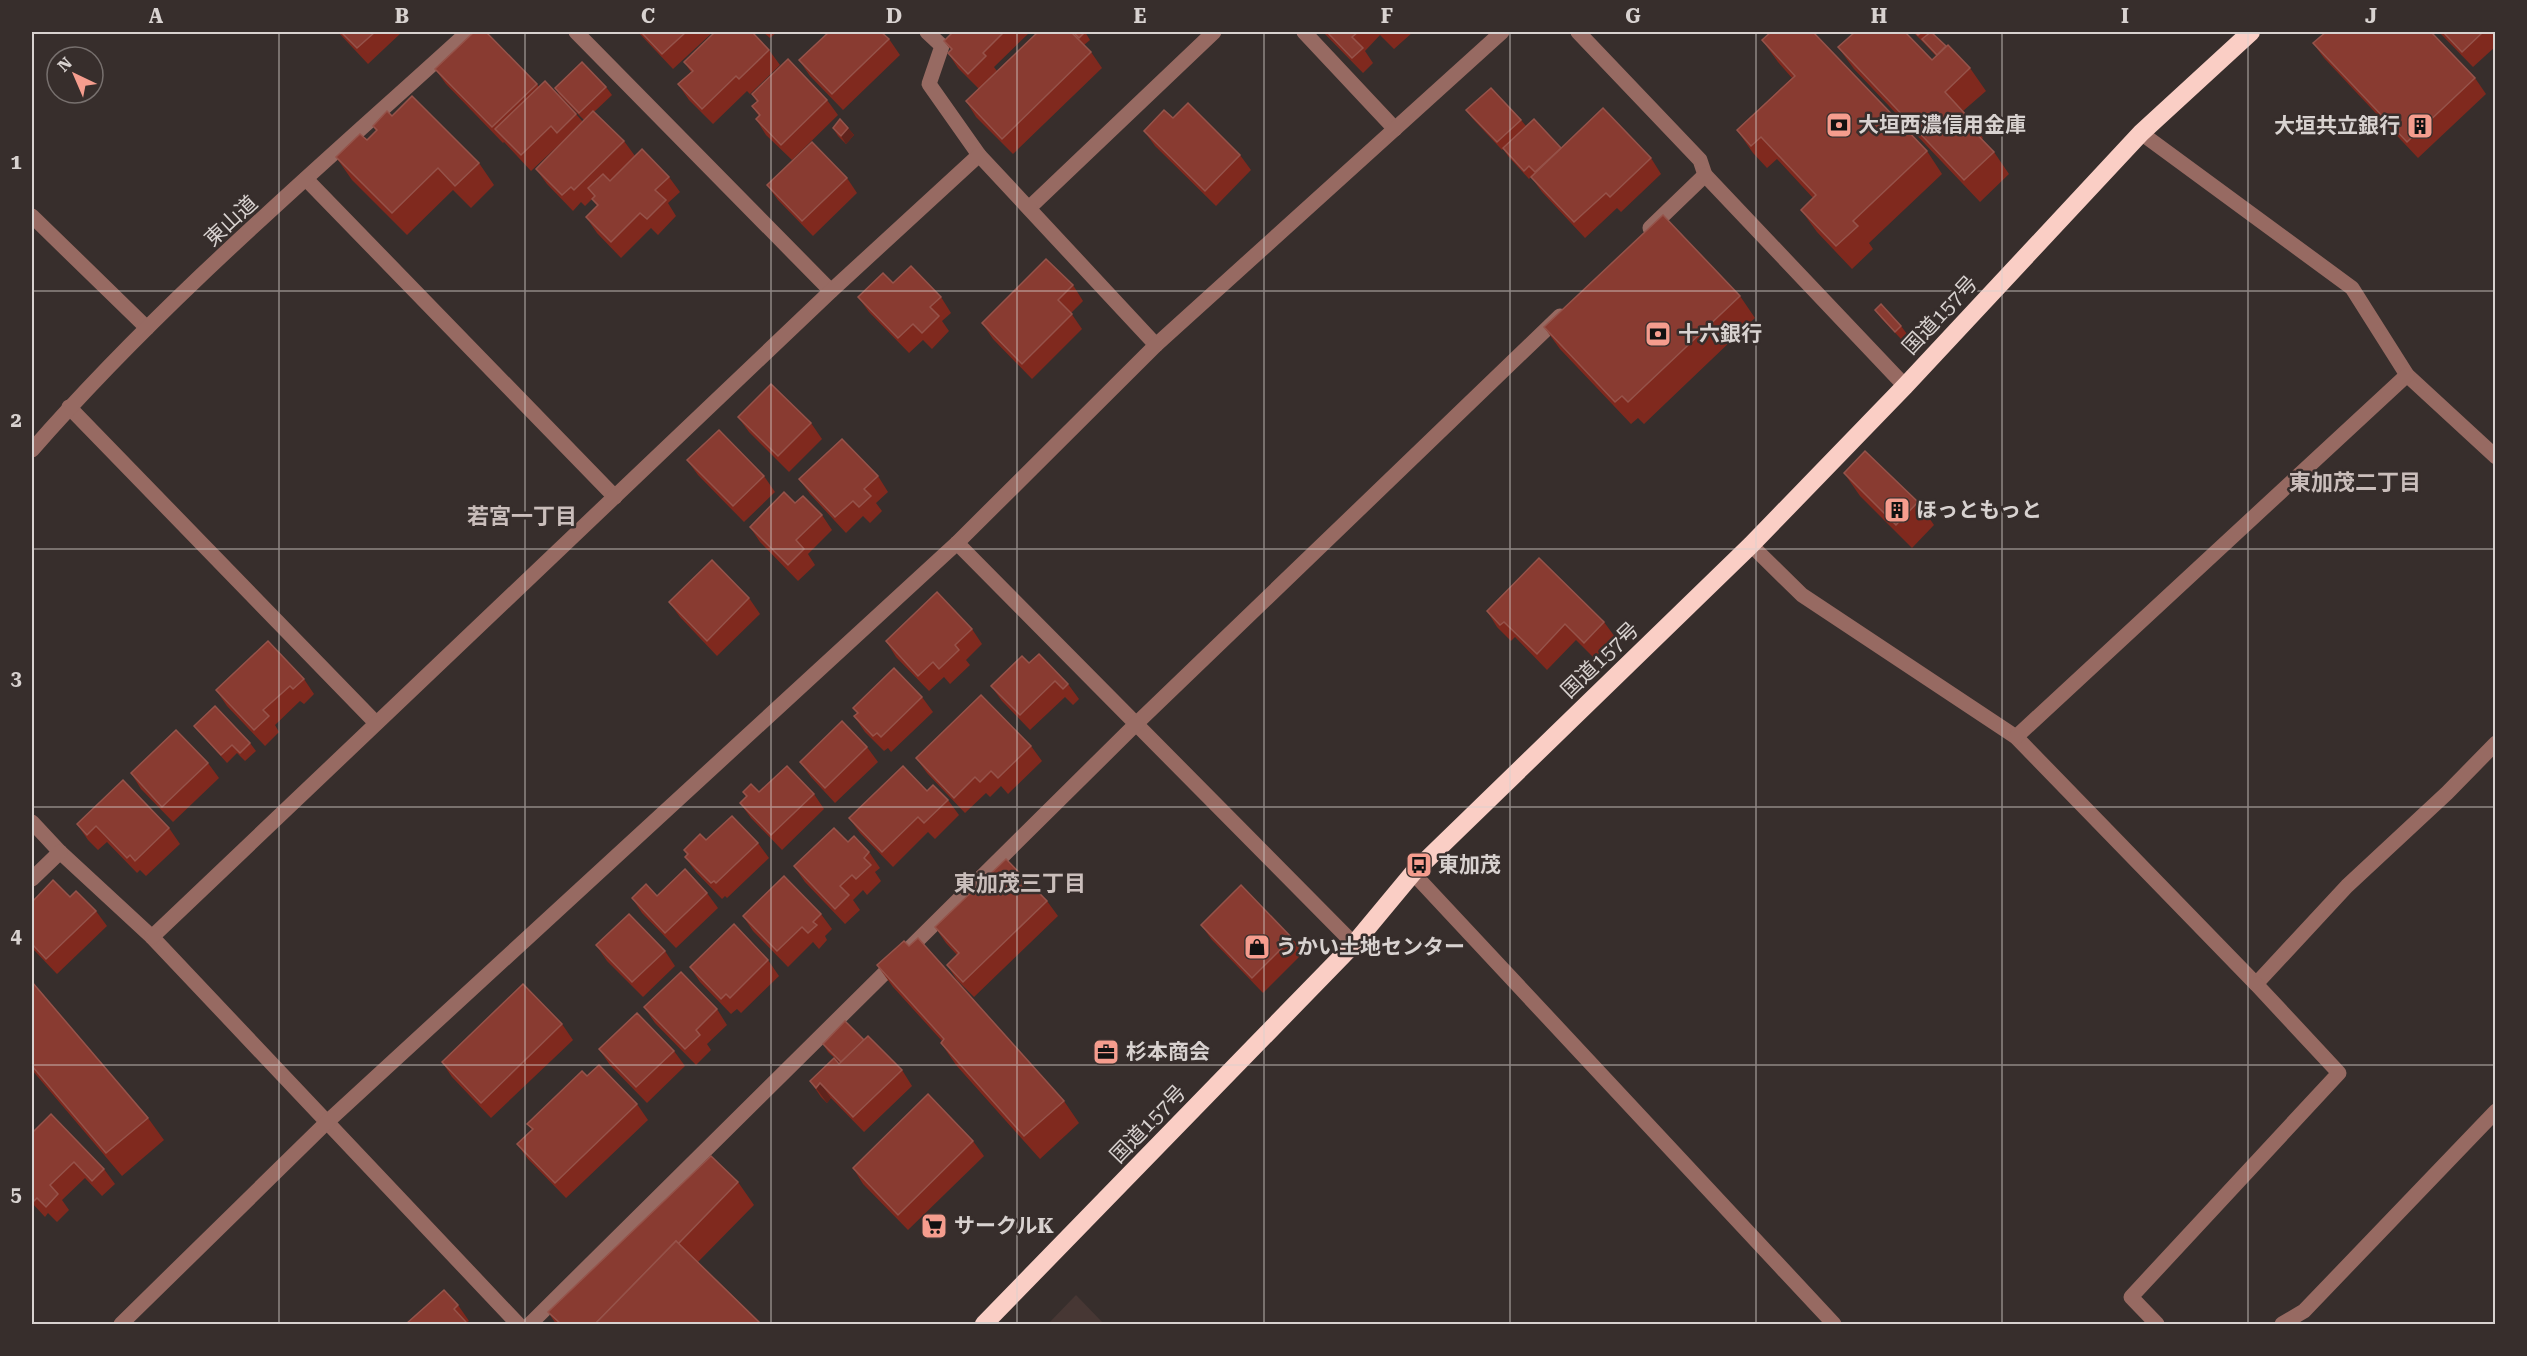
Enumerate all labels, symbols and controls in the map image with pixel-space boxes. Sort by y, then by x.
text: A [149,4,164,28]
text: B [395,4,409,28]
text: C [641,4,655,28]
text: D [886,4,902,28]
text: E [1134,4,1147,28]
text: F [1381,4,1393,28]
text: G [1625,4,1641,28]
text: H [1871,4,1887,28]
text: I [2121,4,2129,28]
text: J [2365,4,2377,28]
north arrow [45,45,105,105]
text: N [54,53,76,76]
bank icon: 大垣西濃信用金庫 [1824,110,1854,140]
building icon: 大垣共立銀行 [2405,111,2435,141]
place label: 大垣西濃信用金庫 [1858,113,2026,137]
place label: 大垣共立銀行 [2274,114,2400,138]
text: 1 [10,150,22,174]
street label: 東山道 [200,191,262,251]
street label: 国道157号 [1898,271,1982,359]
bank icon: 十六銀行 [1643,319,1673,349]
place label: 十六銀行 [1678,322,1762,346]
text: 2 [10,408,22,432]
district label: 東加茂二丁目 [2289,470,2421,495]
building icon: ほっともっと [1882,495,1912,525]
place label: ほっともっと [1916,498,2042,522]
district label: 若宮一丁目 [467,504,577,529]
street label: 国道157号 [1556,617,1644,703]
text: 3 [10,666,22,690]
bus stop icon: 東加茂 [1404,850,1434,880]
place label: 東加茂 [1438,853,1501,877]
district label: 東加茂三丁目 [954,871,1086,896]
text: 4 [10,924,22,948]
shop icon: うかい土地センター [1242,932,1272,962]
place label: うかい土地センター [1276,935,1465,959]
office icon: 杉本商会 [1091,1037,1121,1067]
place label: 杉本商会 [1126,1040,1210,1064]
street label: 国道157号 [1105,1080,1191,1168]
text: 5 [10,1182,22,1206]
supermarket icon: サークルK [919,1211,949,1241]
place label: サークルK [954,1214,1054,1238]

